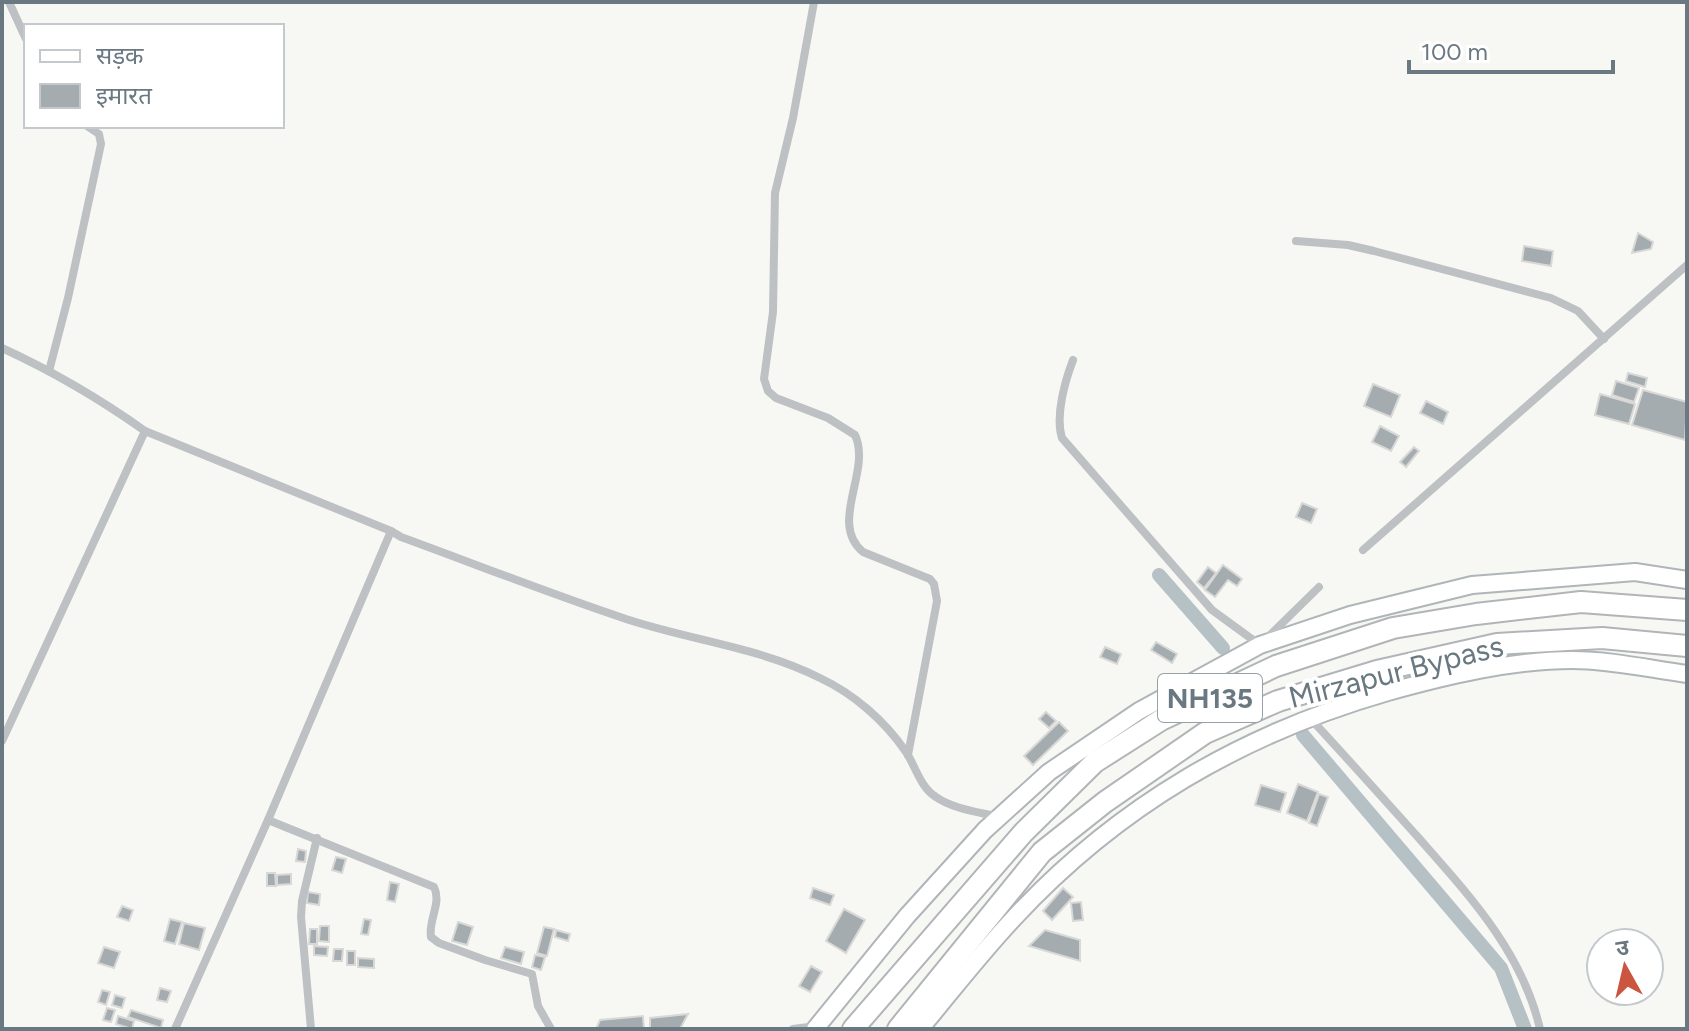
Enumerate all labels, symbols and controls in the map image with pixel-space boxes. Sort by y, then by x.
legend [24,24,284,128]
scale bar [1409,24,1613,74]
text: 100 m [1421,37,1488,66]
text: सड़क [96,41,144,70]
text: इमारत [96,81,153,110]
street label: Mirzapur Bypass [1285,627,1507,716]
road number: NH135 [1158,674,1262,722]
north arrow [1585,927,1665,1007]
text: उ [1614,933,1632,962]

